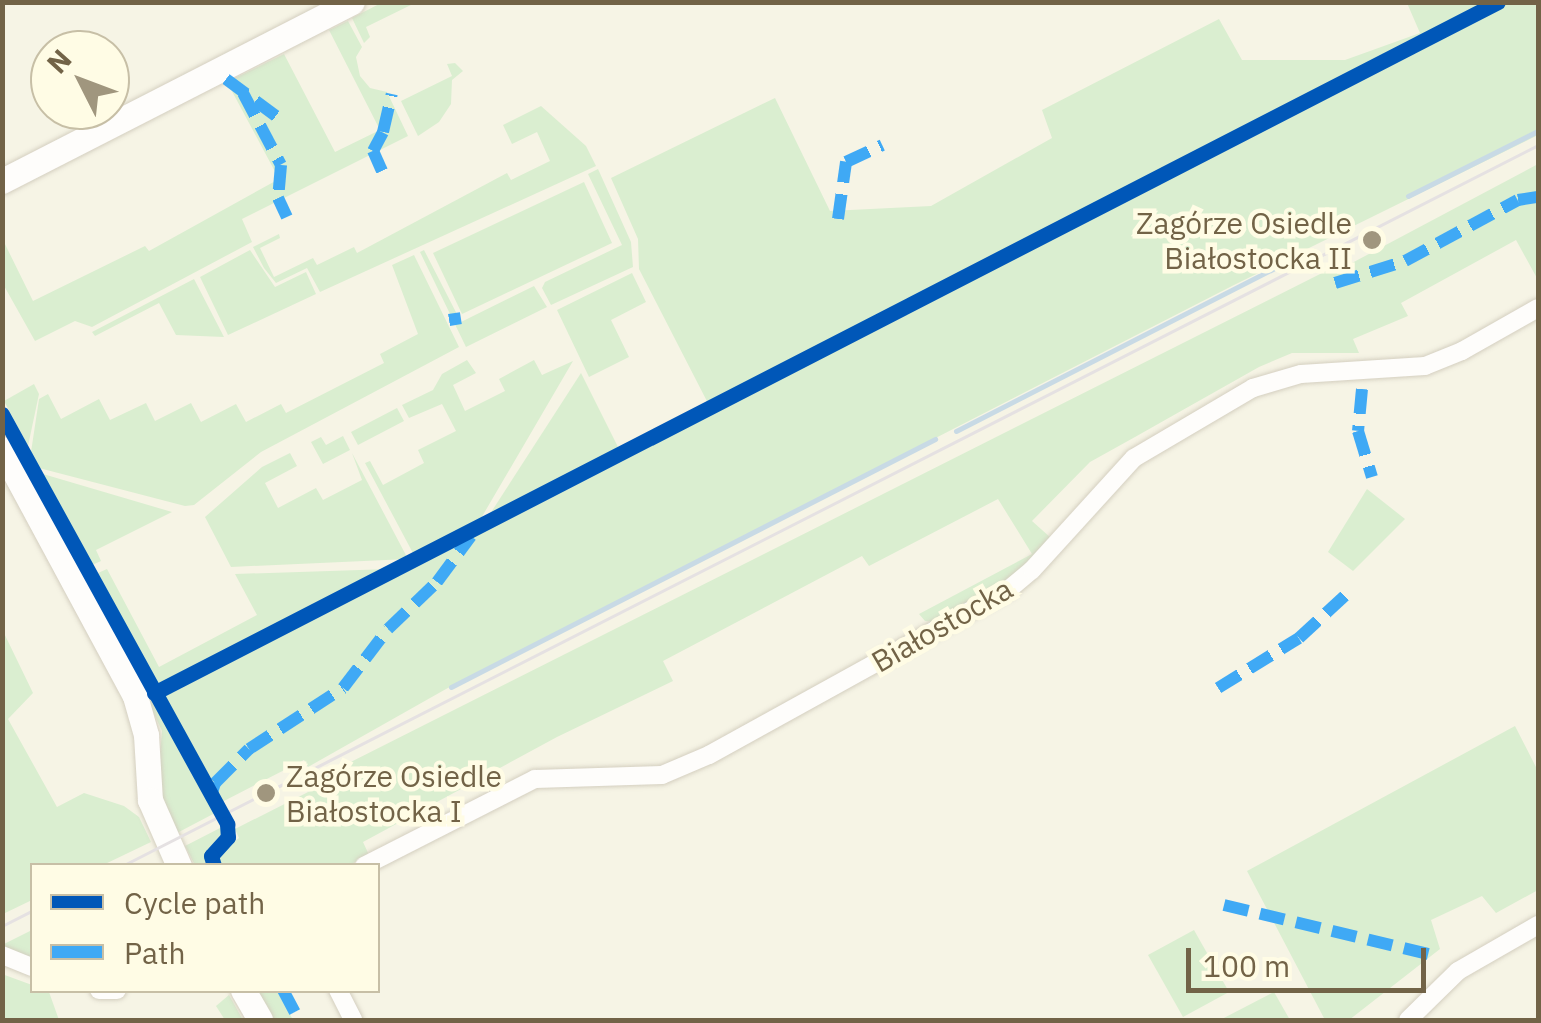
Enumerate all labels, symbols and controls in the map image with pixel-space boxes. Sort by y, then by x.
north arrow [30,30,130,130]
text: N [38,41,79,81]
place label: Zagórze Osiedle Białostocka II [1136,205,1352,276]
marker: Zagórze Osiedle Białostocka II [1361,229,1383,251]
street label: Białostocka [865,570,1019,680]
place label: Zagórze Osiedle Białostocka I [286,758,502,828]
marker: Zagórze Osiedle Białostocka I [255,782,277,804]
legend [30,863,380,993]
text: Cycle path [124,883,265,922]
scale bar [1191,928,1431,990]
text: Path [124,933,185,972]
text: 100 m [1203,946,1290,985]

